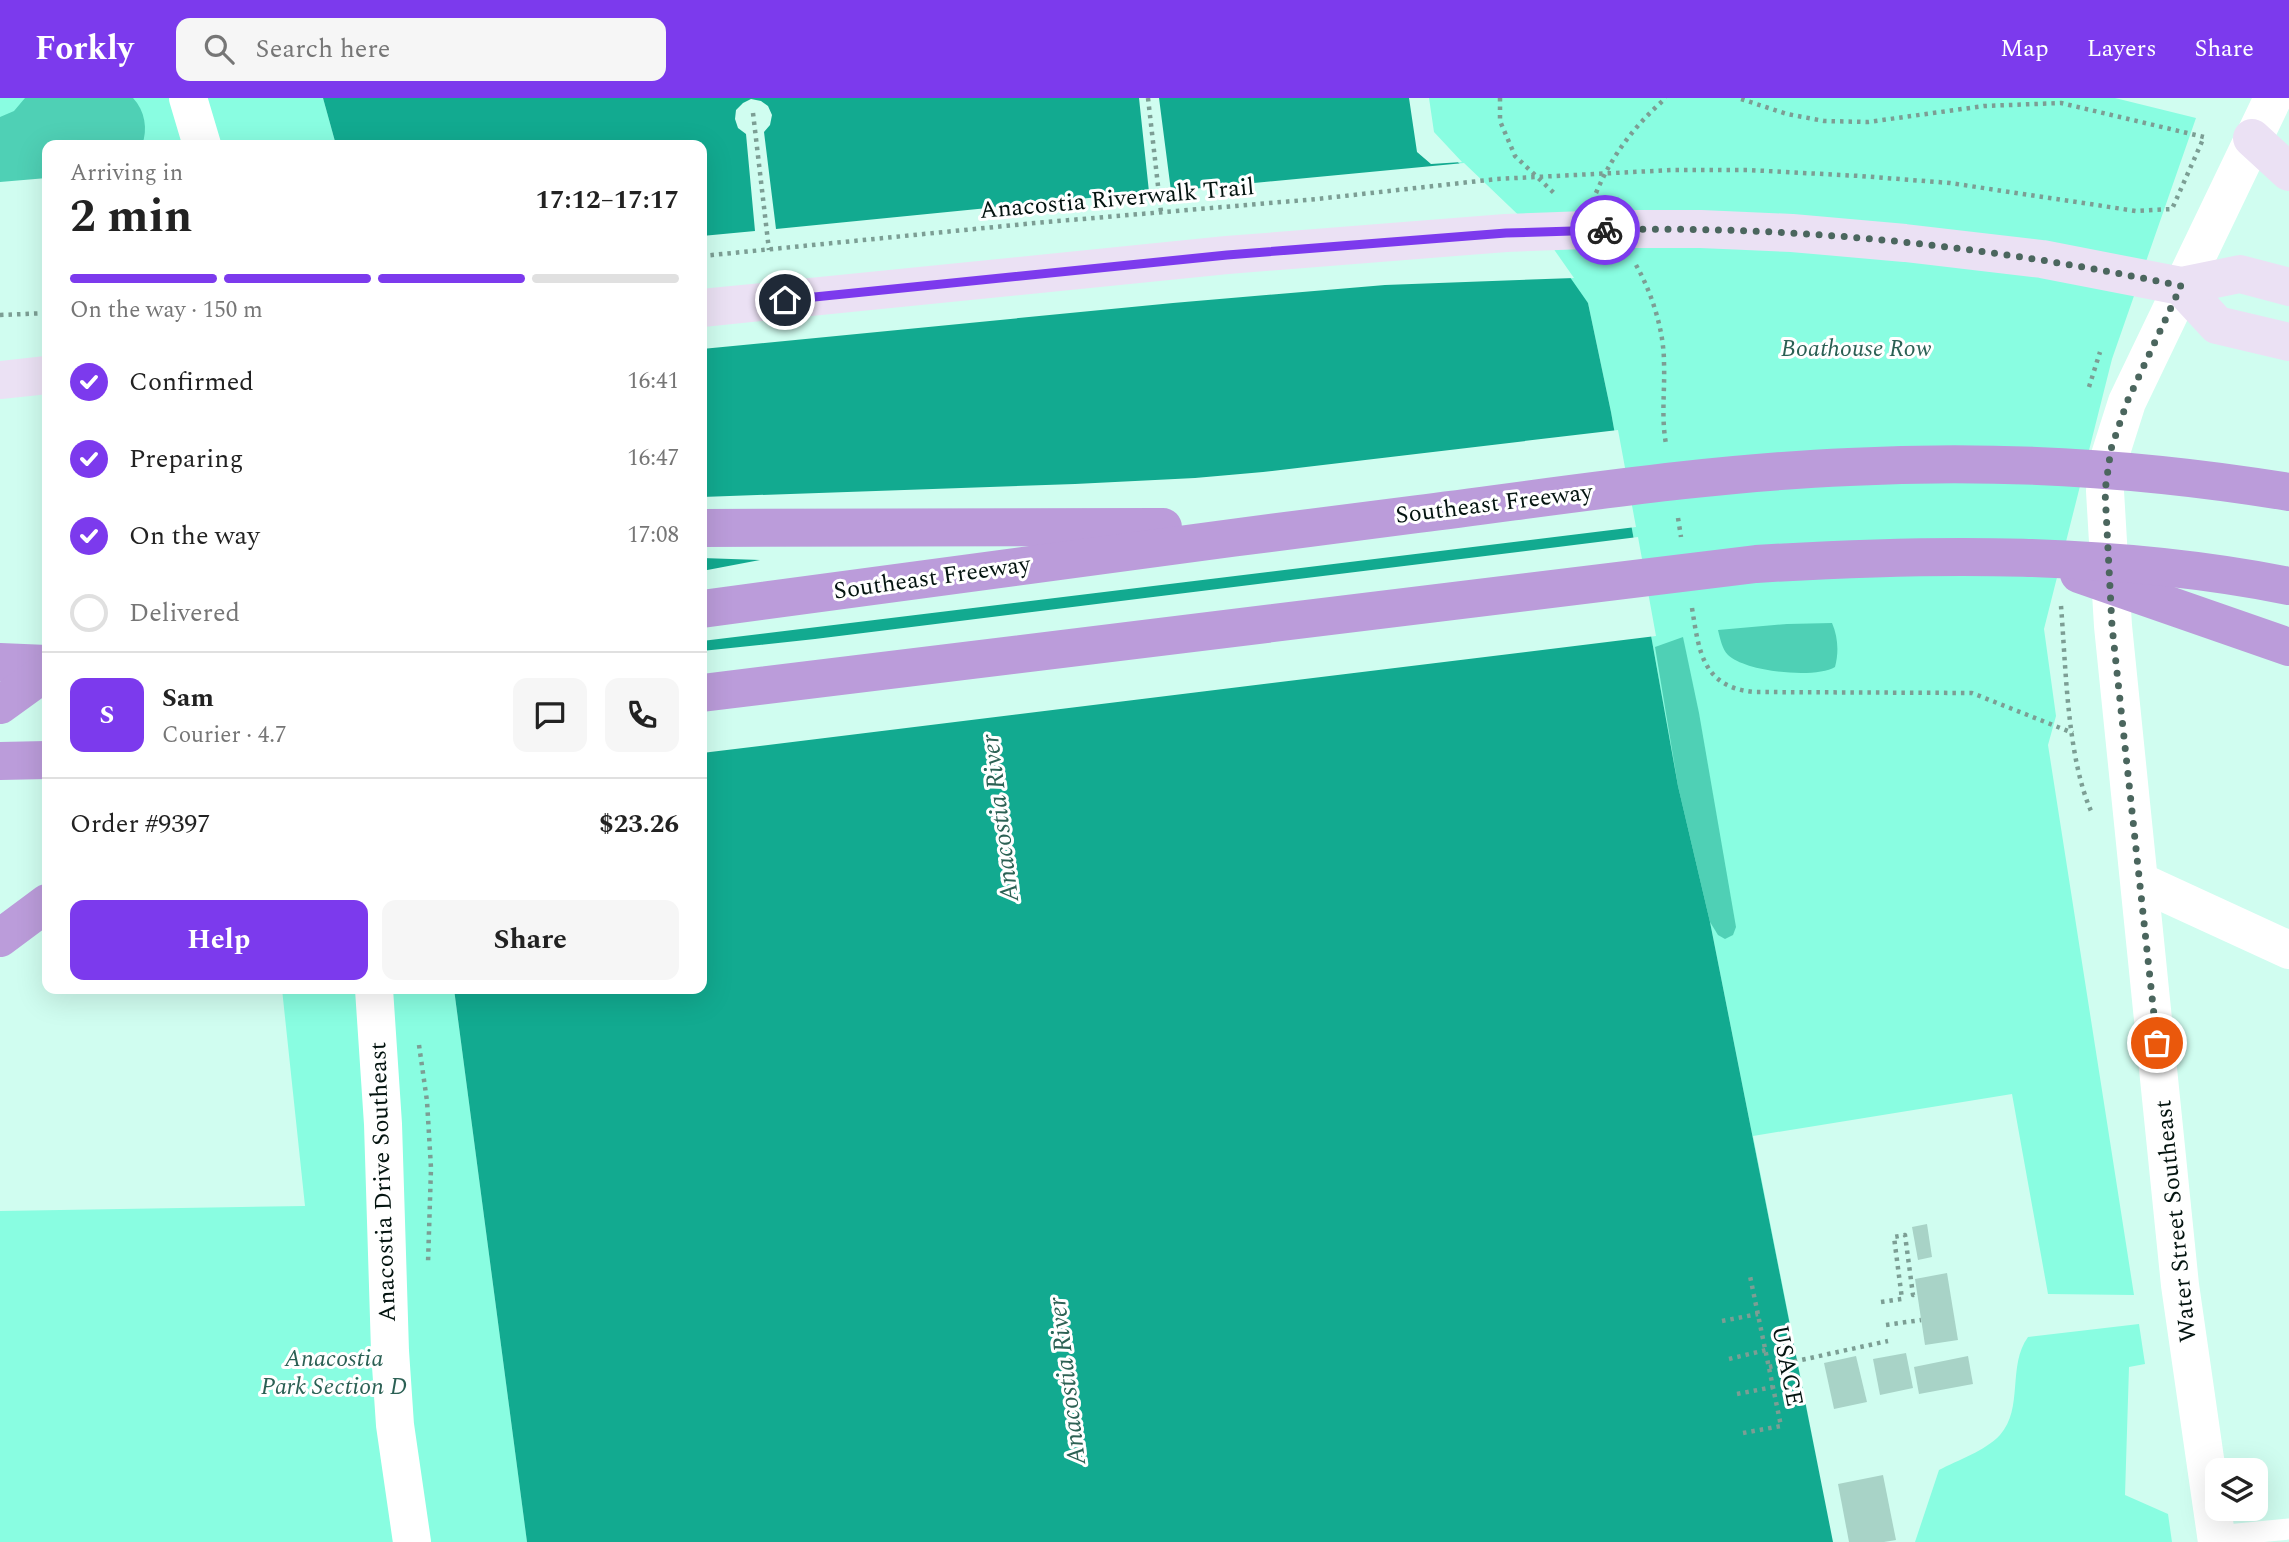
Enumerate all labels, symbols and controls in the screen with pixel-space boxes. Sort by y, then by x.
search box [176,18,666,81]
text: Forkly [35,24,134,74]
text: Search here [256,29,390,69]
icon: search [200,30,238,68]
text: Map [2000,31,2049,67]
text: Layers [2087,31,2157,67]
text: Share [2195,31,2254,67]
text: Arriving in [70,156,183,191]
street label: Anacostia Riverwalk Trail [978,169,1256,229]
text: 17:12–17:17 [535,180,679,220]
text: 2 min [70,182,192,252]
courier [1570,195,1640,265]
icon: bike [1586,211,1624,249]
pin [755,270,815,330]
icon: home [766,281,804,319]
text: On the way · 150 m [70,293,263,328]
park label: Boathouse Row [1781,331,1931,367]
text: Confirmed [129,362,254,402]
icon: check [70,363,108,401]
text: 16:41 [627,364,679,399]
text: Preparing [129,439,243,479]
icon: check [70,440,108,478]
text: 16:47 [627,441,679,476]
street label: Southeast Freeway [1393,474,1596,534]
text: On the way [129,516,260,556]
icon: check [70,517,108,555]
text: 17:08 [627,518,679,553]
street label: Southeast Freeway [831,546,1034,610]
text: Delivered [129,593,240,633]
text: Sam [162,678,214,718]
button: chat [513,678,587,752]
button: phone [605,678,679,752]
text: S [100,695,114,735]
text: Courier · 4.7 [162,718,287,753]
water label: Anacostia River [970,731,1030,905]
text: Order #9397 [70,804,210,844]
text: $23.26 [599,804,679,844]
button: Help [70,900,368,980]
button: Share [382,900,679,980]
pin [2127,1013,2187,1073]
icon: bag [2138,1024,2176,1062]
street label: Anacostia Drive Southeast [360,1041,406,1323]
street label: Water Street Southeast [2145,1098,2207,1344]
water label: Anacostia River [1037,1294,1097,1468]
street label: USACE [1761,1322,1813,1410]
park label: Anacostia Park Section D [261,1341,407,1405]
map controls [2205,1458,2268,1521]
button: layers [2205,1458,2268,1521]

